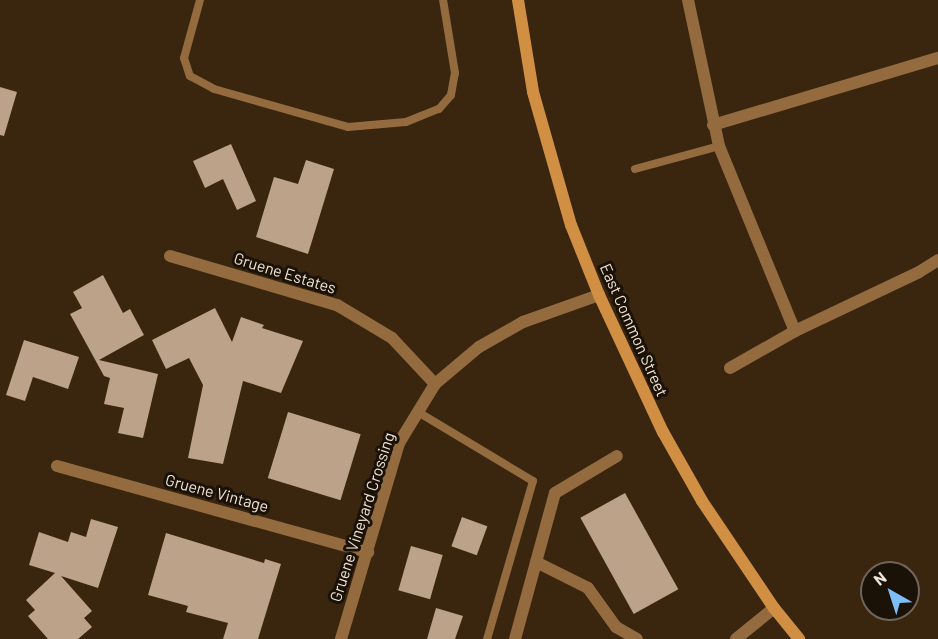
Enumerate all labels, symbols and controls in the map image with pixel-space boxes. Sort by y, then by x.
street label: Gruene Estates [232,248,338,298]
street label: East Common Street [596,261,672,399]
street label: Gruene Vineyard Crossing [326,430,398,604]
street label: Gruene Vintage [163,470,271,516]
north arrow [860,561,920,621]
text: N [869,567,890,589]

